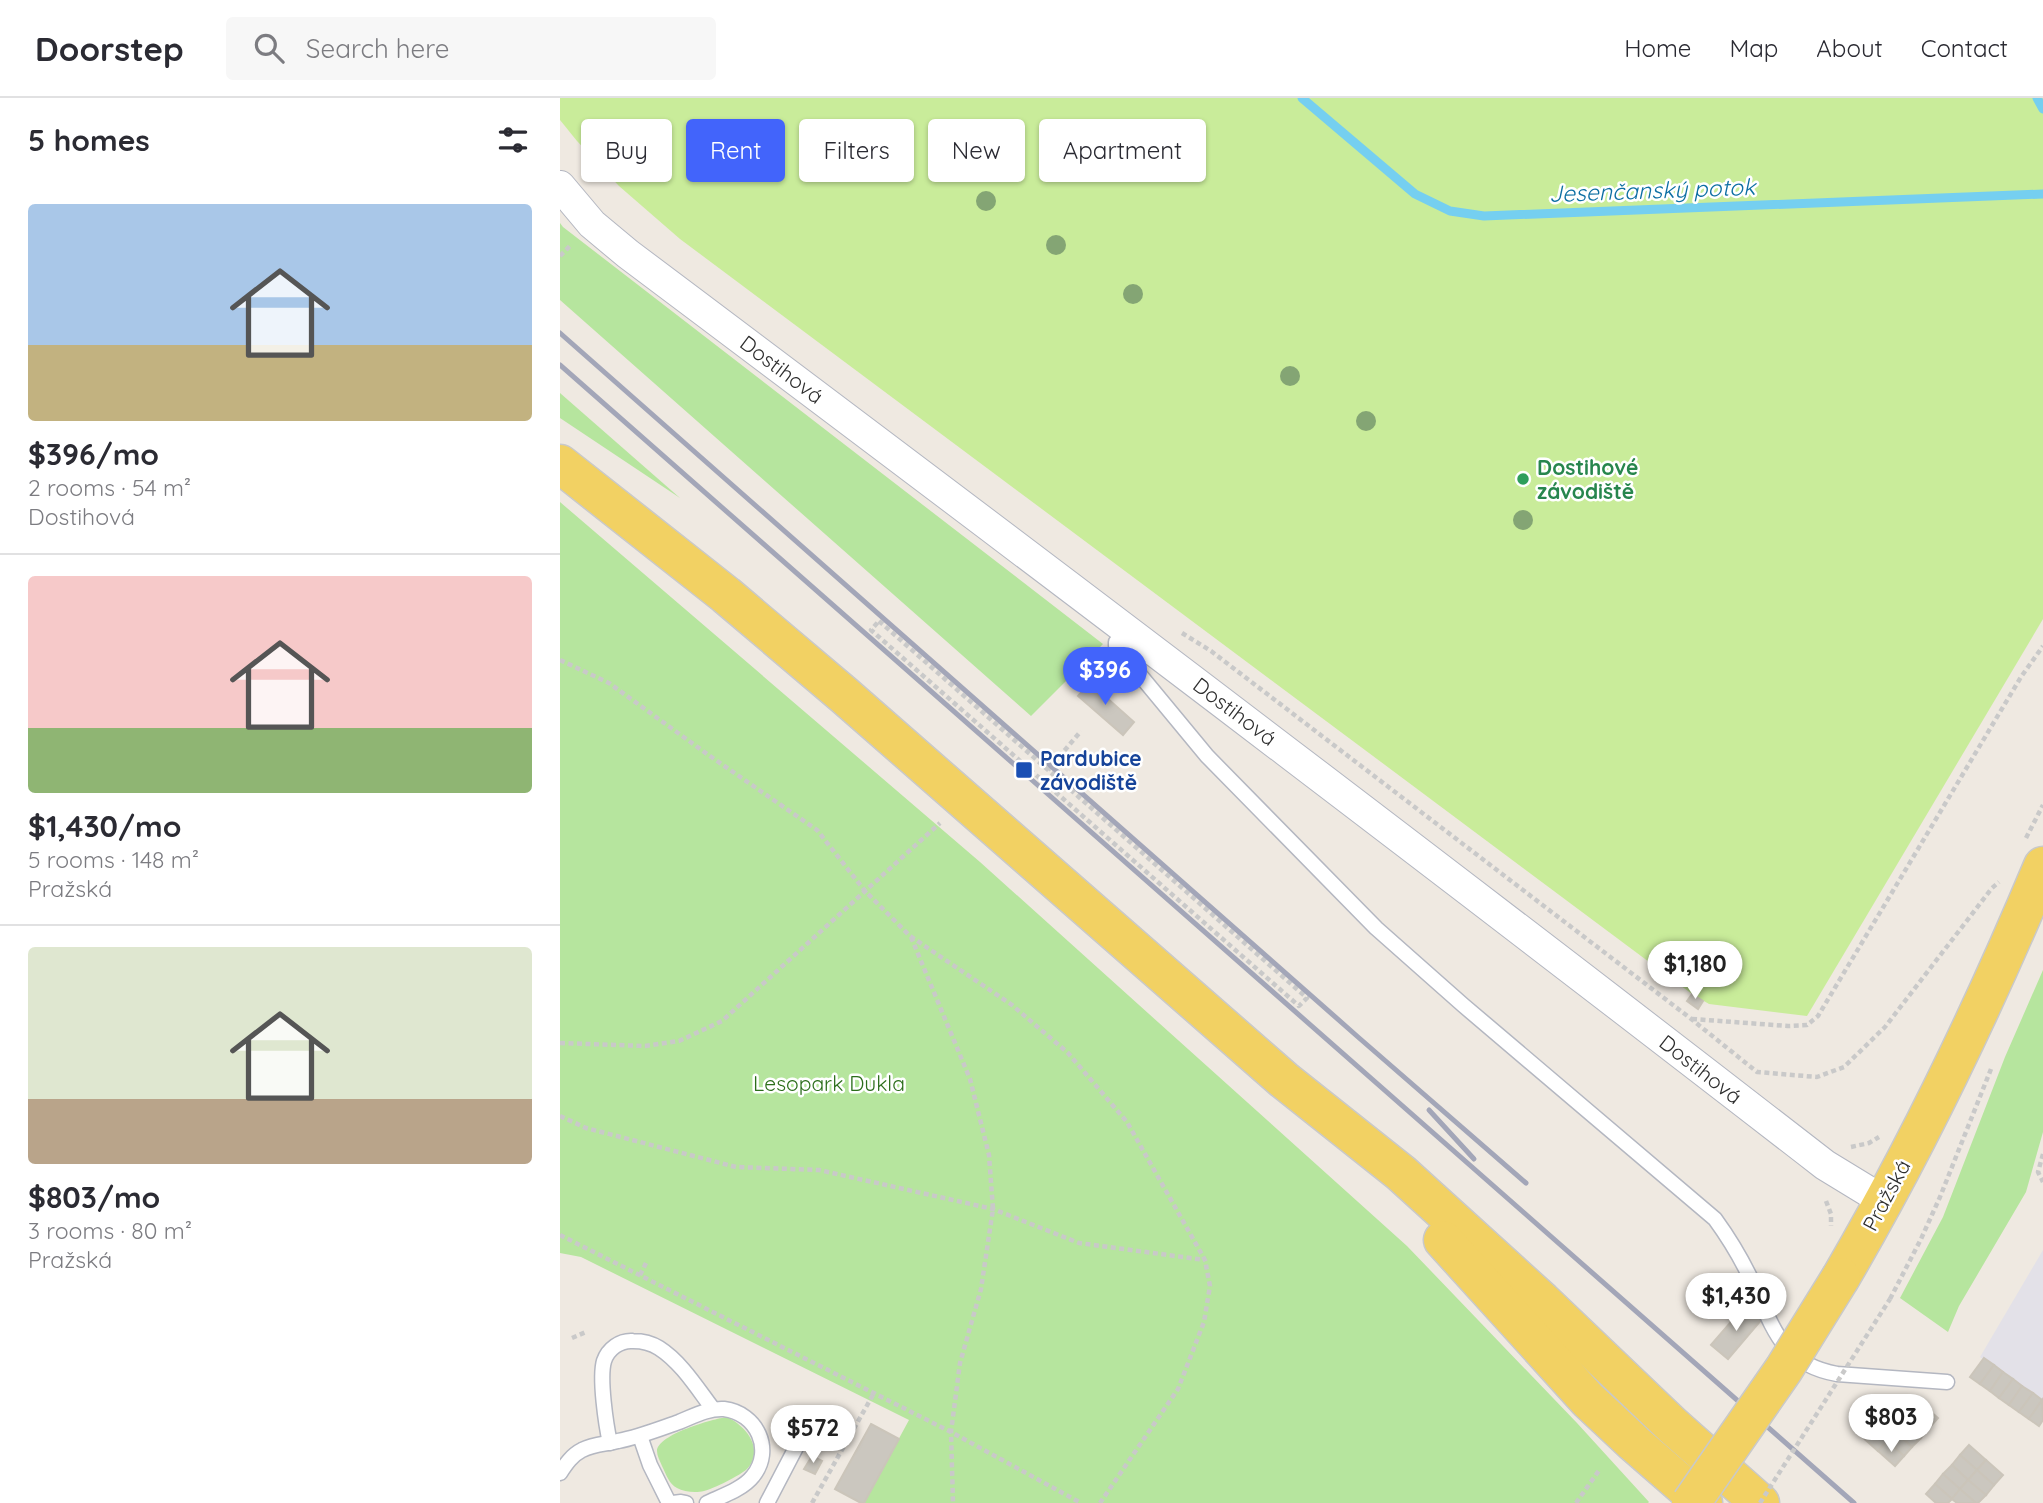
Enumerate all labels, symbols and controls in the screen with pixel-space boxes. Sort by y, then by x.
search box [226,17,716,80]
text: Doorstep [35,28,184,69]
icon: search [250,29,288,67]
text: Search here [306,32,449,65]
text: Home [1624,33,1691,63]
text: Map [1729,33,1778,63]
text: About [1816,33,1883,63]
text: Contact [1921,33,2008,63]
chip: Buy [581,119,672,182]
chip: Rent [686,119,785,182]
chip: Filters [799,119,914,182]
chip: New [928,119,1025,182]
chip: Apartment [1039,119,1206,182]
text: 5 homes [28,121,150,159]
icon: filters [494,121,532,159]
water label: Jesenčanský potok [1548,172,1757,208]
icon: home [217,250,343,376]
street label: Dostihová [735,329,829,409]
text: $396/mo [28,435,159,473]
place label: Dostihové závodiště [1537,454,1638,504]
marker: Dostihové závodiště [1515,471,1531,487]
text: 2 rooms · 54 m² [28,473,191,502]
text: Dostihová [28,502,135,531]
icon: home [217,622,343,748]
pin: $396 [1064,648,1146,707]
text: $396 [1079,655,1131,684]
street label: Dostihová [1188,671,1282,751]
place label: Pardubice závodiště [1040,745,1142,795]
marker: Pardubice závodiště [1014,760,1034,780]
text: $1,430/mo [28,807,181,845]
text: 5 rooms · 148 m² [28,845,199,874]
text: Pražská [28,874,112,903]
pin: $1,180 [1638,942,1752,1001]
text: $1,180 [1663,949,1727,978]
icon: home [217,993,343,1119]
street label: Dostihová [1654,1029,1748,1109]
park label: Lesopark Dukla [753,1070,905,1096]
street label: Pražská [1856,1155,1916,1235]
text: $803/mo [28,1178,160,1216]
text: 3 rooms · 80 m² [28,1216,192,1245]
text: Pražská [28,1245,112,1274]
pin: $1,430 [1679,1274,1793,1333]
text: $1,430 [1702,1281,1771,1310]
pin: $803 [1850,1394,1932,1454]
text: $803 [1865,1402,1917,1431]
pin: $572 [772,1406,854,1465]
text: $572 [787,1413,839,1442]

